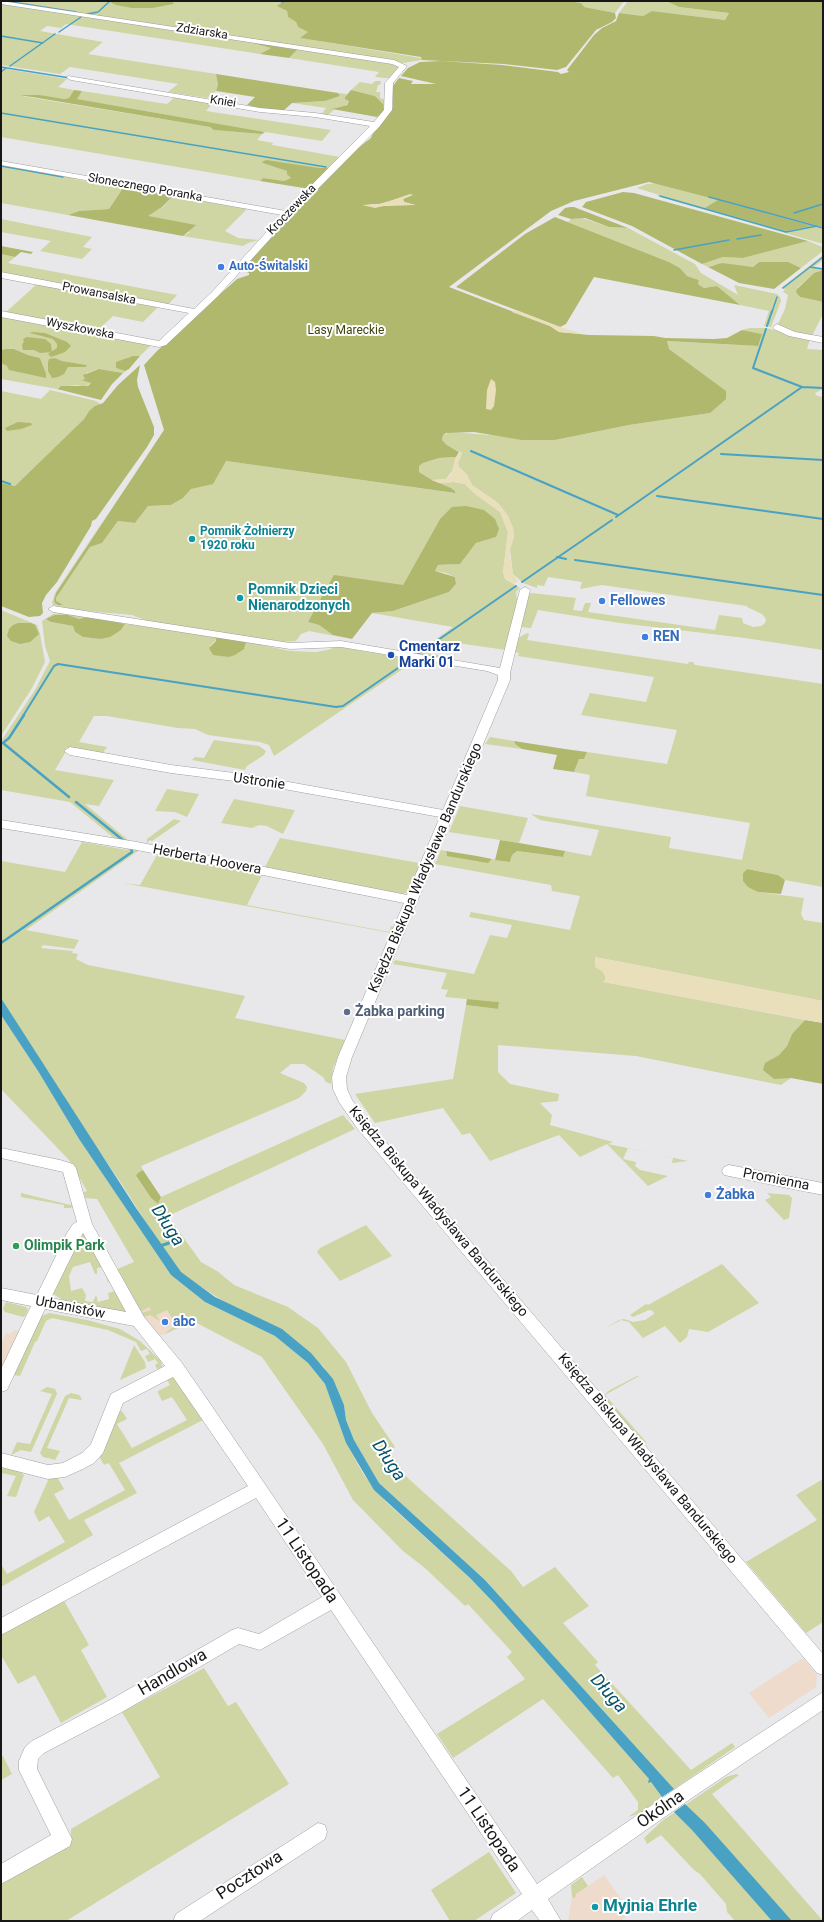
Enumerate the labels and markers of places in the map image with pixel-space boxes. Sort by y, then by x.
place label: Auto-Świtalski [229,260,308,274]
marker: Auto-Świtalski [216,262,226,272]
place label: Pomnik Żołnierzy 1920 roku [200,525,295,553]
marker: Pomnik Żołnierzy 1920 roku [187,534,197,544]
place label: Pomnik Dzieci Nienarodzonych [248,582,350,614]
marker: Pomnik Dzieci Nienarodzonych [235,593,245,603]
place label: Fellowes [610,593,665,609]
marker: Fellowes [597,596,607,606]
place label: REN [653,629,680,645]
marker: REN [640,632,650,642]
place label: Cmentarz Marki 01 [399,639,460,672]
marker: Cmentarz Marki 01 [386,650,396,660]
place label: Żabka parking [355,1004,445,1020]
marker: Żabka parking [342,1007,352,1017]
place label: Żabka [716,1187,755,1203]
marker: Żabka [703,1190,713,1200]
place label: Olimpik Park [24,1238,105,1254]
marker: Olimpik Park [11,1241,21,1251]
place label: abc [173,1314,196,1330]
marker: abc [160,1317,170,1327]
place label: Myjnia Ehrle [603,1897,697,1917]
marker: Myjnia Ehrle [590,1902,600,1912]

